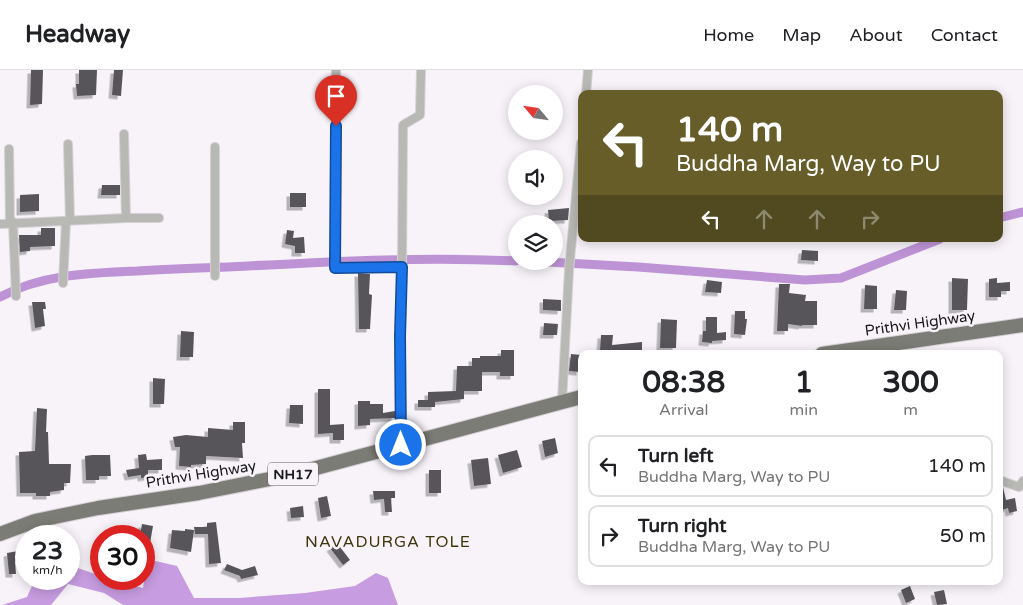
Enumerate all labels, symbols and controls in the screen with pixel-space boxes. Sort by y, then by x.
text: Headway [25,20,130,49]
text: Home [703,24,754,46]
text: Map [782,24,821,46]
text: About [849,24,903,46]
text: Contact [931,24,998,46]
pin [315,75,357,126]
icon: arrive [322,82,350,110]
north arrow [508,85,562,140]
map controls [508,85,563,270]
text: 140 m [676,109,783,151]
icon: left [593,110,658,175]
button: sound [508,150,563,205]
text: Buddha Marg, Way to PU [676,151,941,177]
icon: left [697,205,725,233]
icon: ahead [750,205,778,233]
icon: ahead [803,205,831,233]
icon: right [856,205,884,233]
button: layers [508,215,563,270]
street label: Prithvi Highway [864,306,976,340]
text: 08:38 [642,364,725,401]
text: 1 [794,364,813,401]
text: 300 [882,364,939,401]
text: Arrival [659,400,709,420]
text: min [790,400,818,420]
text: m [903,400,918,420]
position arrow [374,418,426,470]
text: Turn left [638,445,714,467]
icon: left [595,452,623,480]
text: 140 m [928,455,986,477]
street label: Prithvi Highway [145,456,257,492]
road number: NH17 [268,462,318,486]
text: Buddha Marg, Way to PU [638,467,830,487]
text: Turn right [638,515,726,537]
icon: right [595,522,623,550]
speed limit sign: 30 [90,525,155,590]
text: 50 m [940,525,986,547]
district label: NAVADURGA TOLE [305,532,471,552]
text: 23 [32,536,63,566]
text: Buddha Marg, Way to PU [638,537,830,557]
text: km/h [32,563,63,577]

